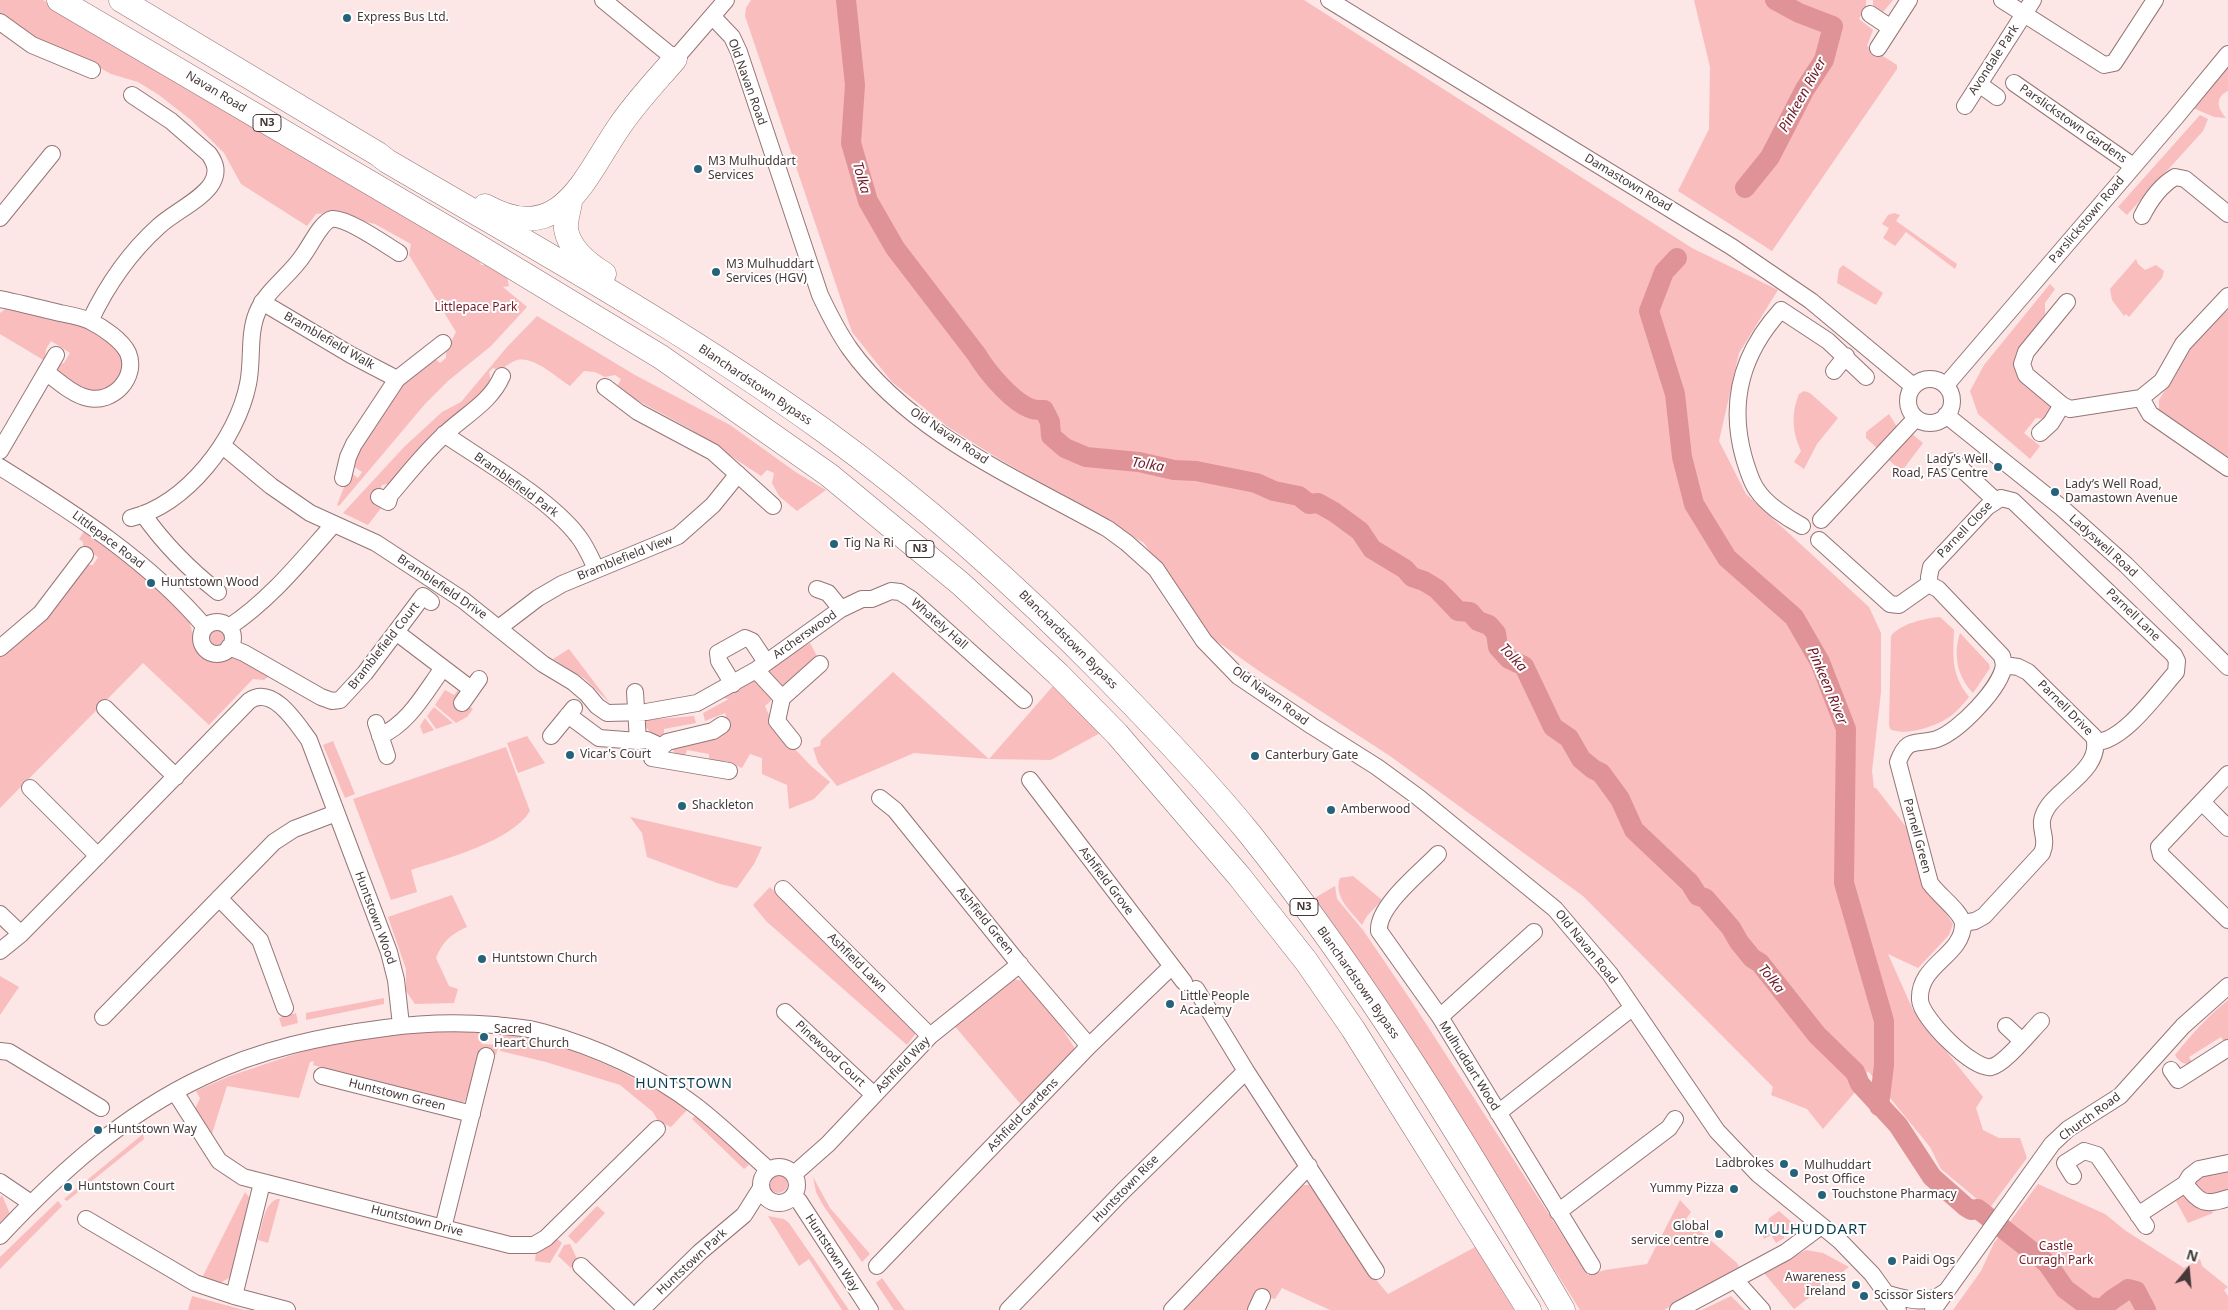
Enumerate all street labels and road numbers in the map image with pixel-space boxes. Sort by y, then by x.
street label: Avondale Park [1966,22,2022,98]
street label: Old Navan Road [725,37,769,127]
street label: Navan Road [183,68,249,116]
street label: Parslickstown Gardens [2017,82,2129,166]
road number: N3 [253,115,281,132]
street label: Damastown Road [1582,151,1674,215]
street label: Parslickstown Road [2046,174,2128,266]
street label: Bramblefield Walk [281,309,377,373]
street label: Blanchardstown Bypass [696,342,814,428]
street label: Old Navan Road [907,405,991,467]
street label: Bramblefield Park [471,450,561,520]
street label: Parnell Close [1935,499,1995,561]
street label: Littlepace Road [69,508,147,572]
street label: Ladyswell Road [2066,512,2140,580]
street label: Bramblefield View [575,532,675,584]
road number: N3 [906,540,934,558]
street label: Bramblefield Drive [394,552,490,622]
street label: Parnell Lane [2103,586,2163,644]
street label: Blanchardstown Bypass [1016,588,1120,692]
street label: Whately Hall [908,595,970,653]
street label: Bramblefield Court [345,599,423,693]
street label: Archerswood [770,608,840,662]
street label: Old Navan Road [1229,663,1311,729]
street label: Parnell Drive [2034,677,2096,739]
street label: Parnell Green [1900,797,1934,875]
street label: Ashfield Grove [1076,844,1136,918]
street label: Huntstown Wood [351,870,399,966]
street label: Ashfield Green [953,884,1017,958]
road number: N3 [1290,899,1318,916]
street label: Old Navan Road [1552,907,1620,987]
street label: Blanchardstown Bypass [1314,924,1402,1042]
street label: Ashfield Lawn [824,930,890,996]
street label: Pinewood Court [792,1018,868,1090]
street label: Mulhuddart Wood [1436,1019,1502,1113]
street label: Ashfield Way [873,1034,933,1096]
street label: Huntstown Green [347,1076,447,1114]
street label: Ashfield Gardens [985,1076,1061,1154]
street label: Church Road [2057,1090,2123,1144]
street label: Huntstown Rise [1090,1152,1162,1226]
street label: Huntstown Drive [369,1203,465,1239]
street label: Huntstown Way [802,1212,862,1294]
street label: Huntstown Park [654,1226,730,1298]

